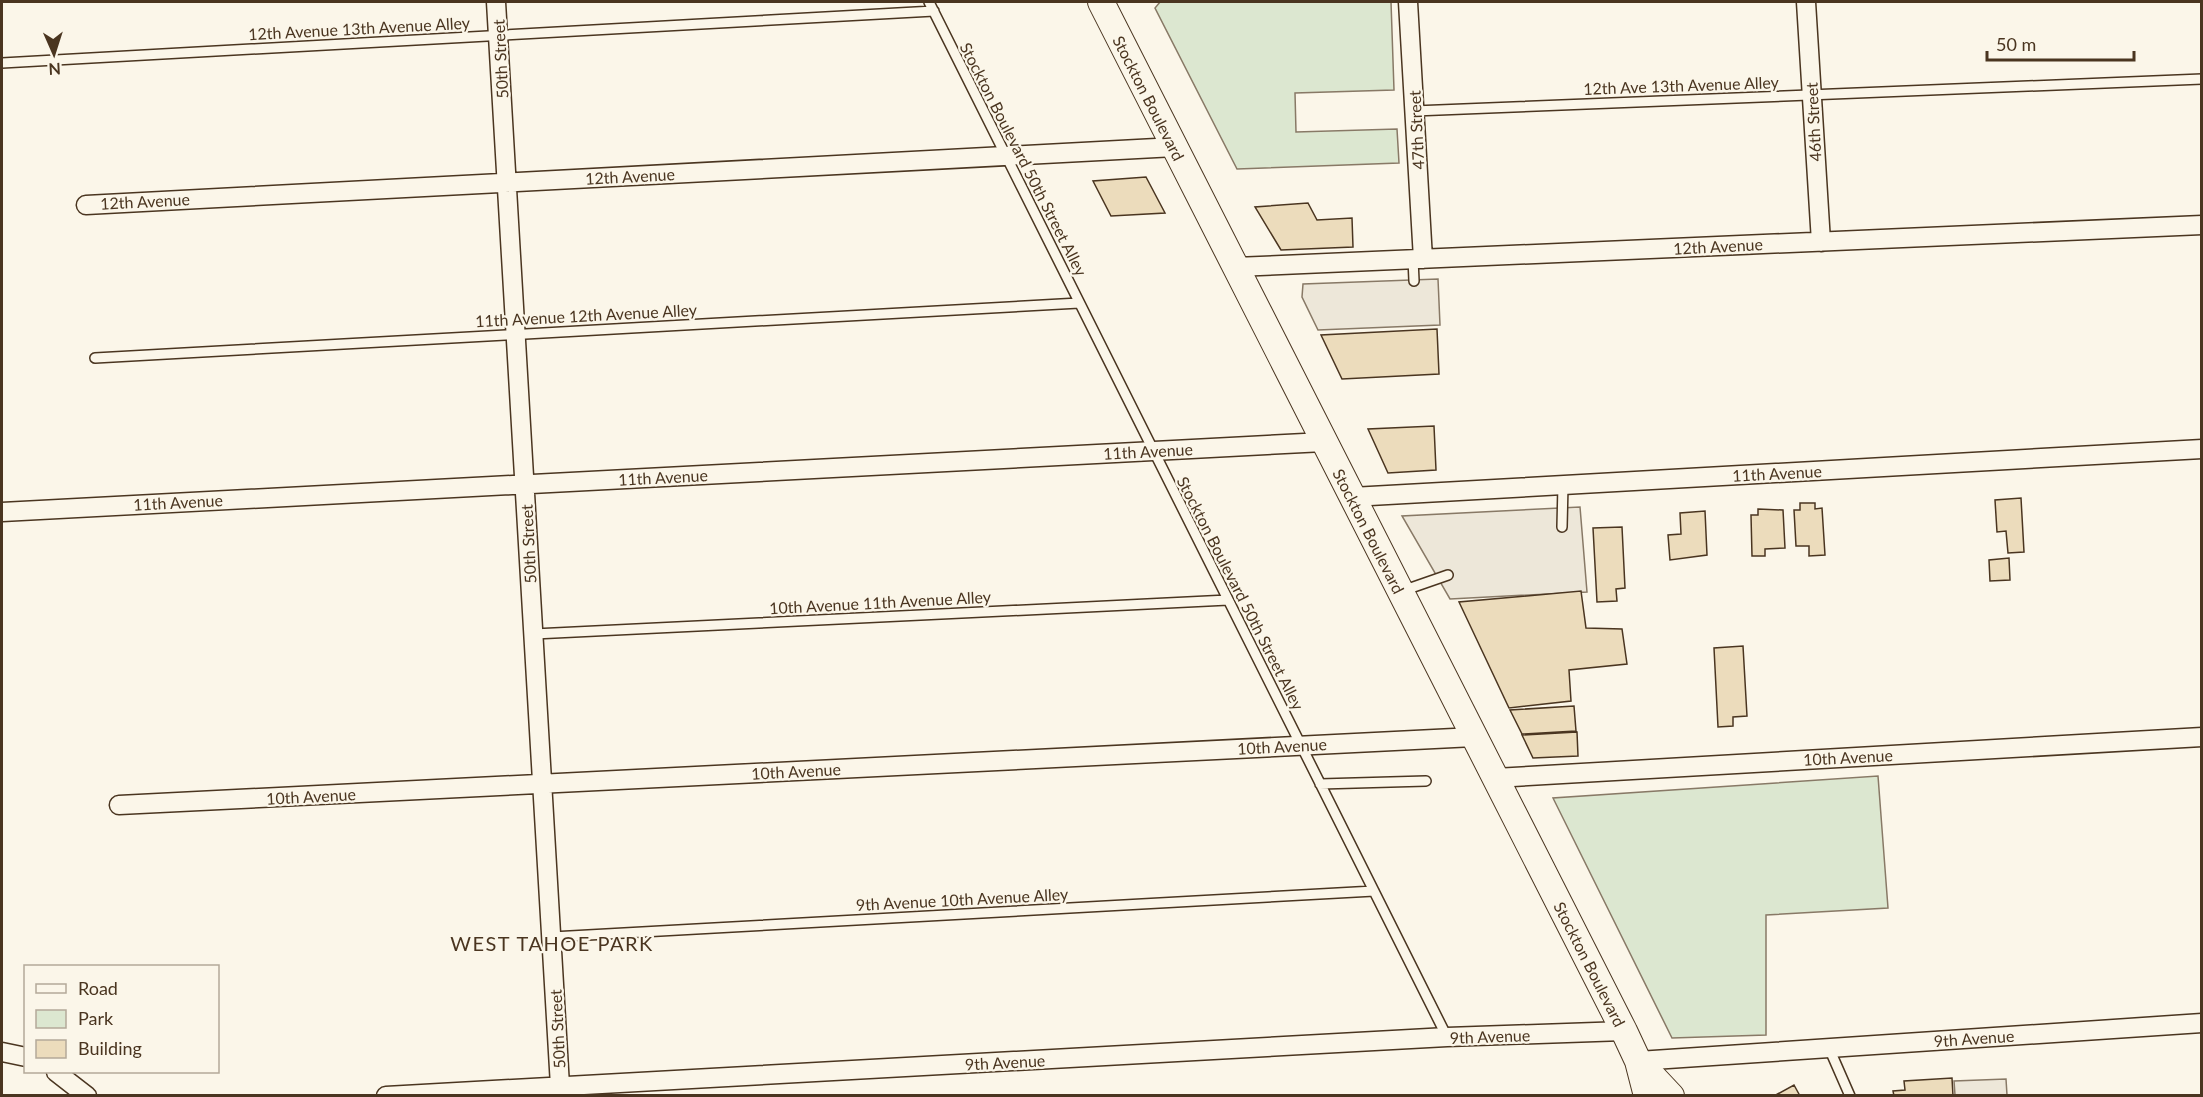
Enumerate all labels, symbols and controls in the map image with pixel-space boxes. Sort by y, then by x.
street label: 12th Avenue 13th Avenue Alley [248,13,471,43]
street label: 50th Street [488,19,512,99]
north arrow [24,24,84,84]
scale bar [1987,24,2134,62]
street label: Stockton Boulevard [1109,32,1189,164]
text: 50 m [1996,33,2036,55]
street label: Stockton Boulevard 50th Street Alley [957,39,1092,280]
text: N [48,60,61,79]
street label: 12th Ave 13th Avenue Alley [1583,72,1780,98]
street label: 46th Street [1801,82,1825,162]
street label: 47th Street [1404,90,1428,170]
street label: 12th Avenue [585,164,675,188]
street label: 12th Avenue [100,189,190,213]
street label: 12th Avenue [1673,234,1763,258]
street label: 11th Avenue 12th Avenue Alley [475,300,698,330]
street label: 11th Avenue [1103,439,1193,463]
street label: 11th Avenue [1732,461,1822,485]
street label: 11th Avenue [618,465,708,489]
street label: Stockton Boulevard [1329,465,1409,597]
street label: Stockton Boulevard 50th Street Alley [1174,473,1309,714]
street label: 11th Avenue [133,490,223,514]
street label: 50th Street [516,504,540,584]
street label: 10th Avenue 11th Avenue Alley [769,587,992,617]
street label: 10th Avenue [1237,734,1327,758]
street label: 10th Avenue [1803,745,1893,769]
street label: 10th Avenue [751,759,841,783]
street label: 10th Avenue [266,784,356,808]
street label: 9th Avenue 10th Avenue Alley [855,884,1069,914]
street label: Stockton Boulevard [1550,898,1630,1030]
district label: WEST TAHOE PARK [450,931,654,955]
legend [24,965,219,1073]
text: Road [78,977,118,999]
street label: 50th Street [545,989,569,1069]
text: Park [78,1007,114,1029]
street label: 9th Avenue [1449,1025,1531,1047]
street label: 9th Avenue [1933,1026,2015,1050]
text: Building [78,1037,142,1059]
street label: 9th Avenue [964,1050,1046,1074]

